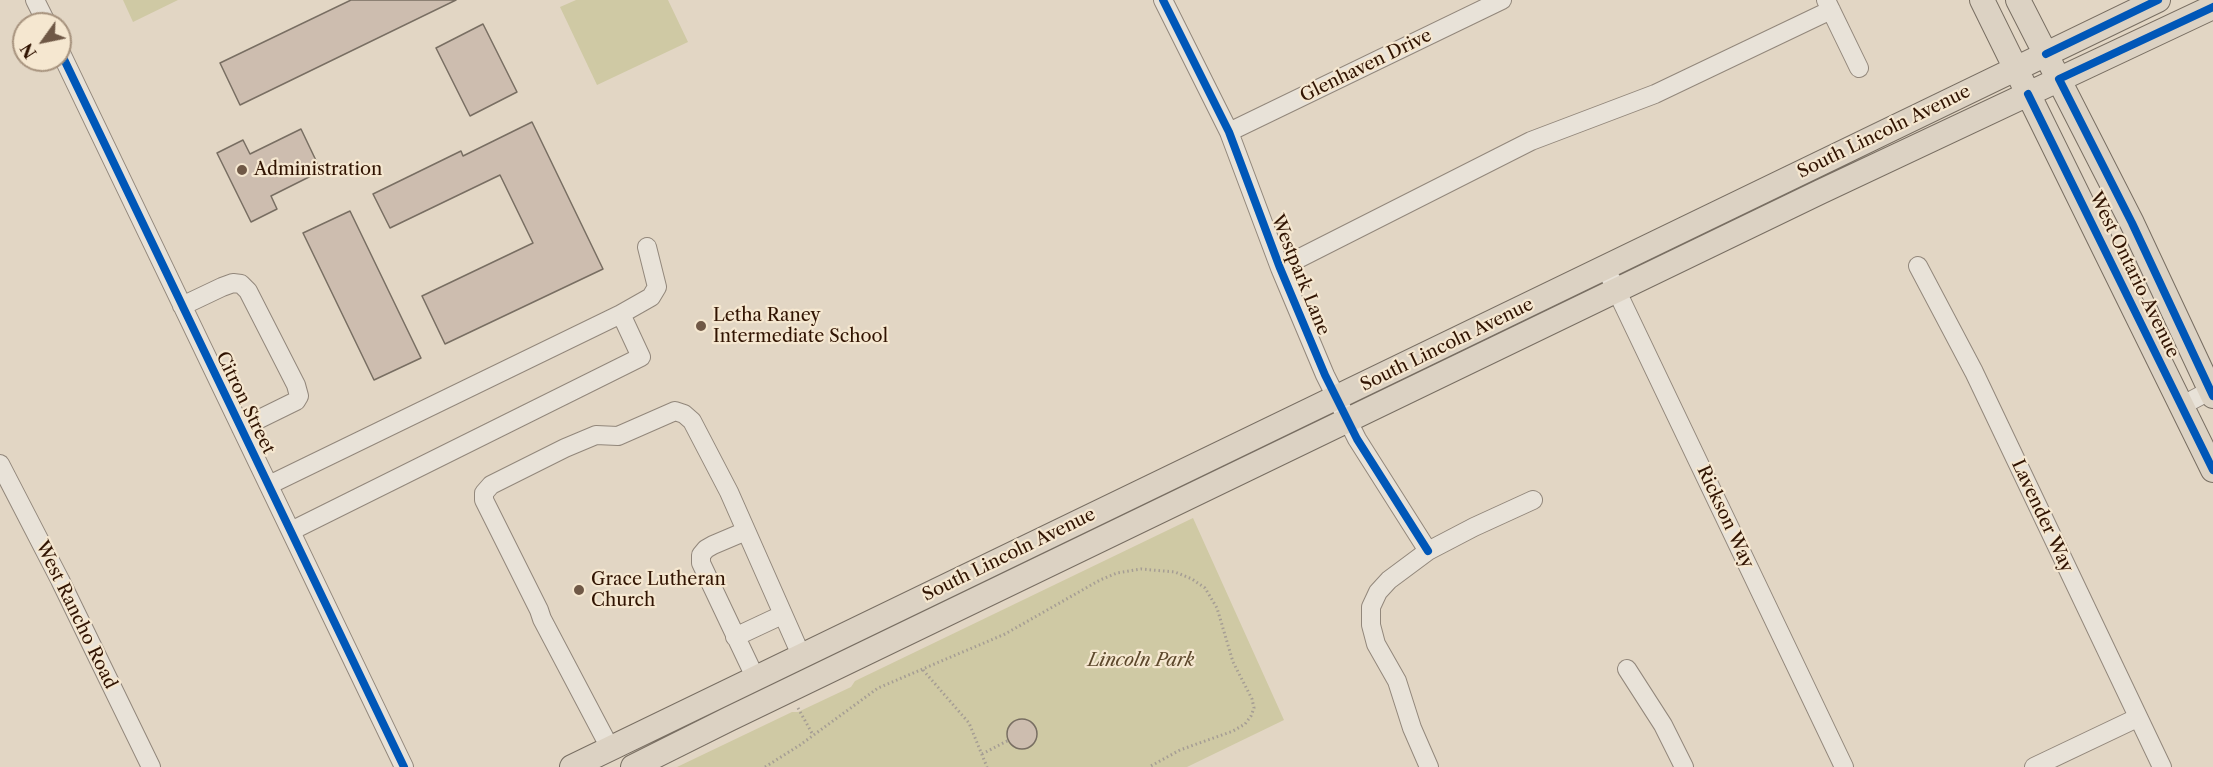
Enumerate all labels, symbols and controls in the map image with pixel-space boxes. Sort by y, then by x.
north arrow [12,12,72,72]
street label: Glenhaven Drive [1297,25,1435,107]
text: N [16,39,41,62]
street label: South Lincoln Avenue [1794,81,1974,183]
place label: Administration [254,159,382,181]
marker: Administration [235,163,249,177]
street label: West Ontario Avenue [2084,188,2184,362]
street label: Westpark Lane [1266,211,1334,339]
street label: South Lincoln Avenue [1357,294,1537,396]
place label: Letha Raney Intermediate School [713,305,888,348]
marker: Letha Raney Intermediate School [694,319,708,333]
street label: Citron Street [211,348,279,458]
street label: Lavender Way [2006,456,2078,576]
street label: Rickson Way [1692,462,1758,572]
street label: South Lincoln Avenue [919,504,1099,606]
street label: West Rancho Road [31,537,121,693]
place label: Grace Lutheran Church [591,569,726,612]
marker: Grace Lutheran Church [572,583,586,597]
park label: Lincoln Park [1088,650,1194,672]

